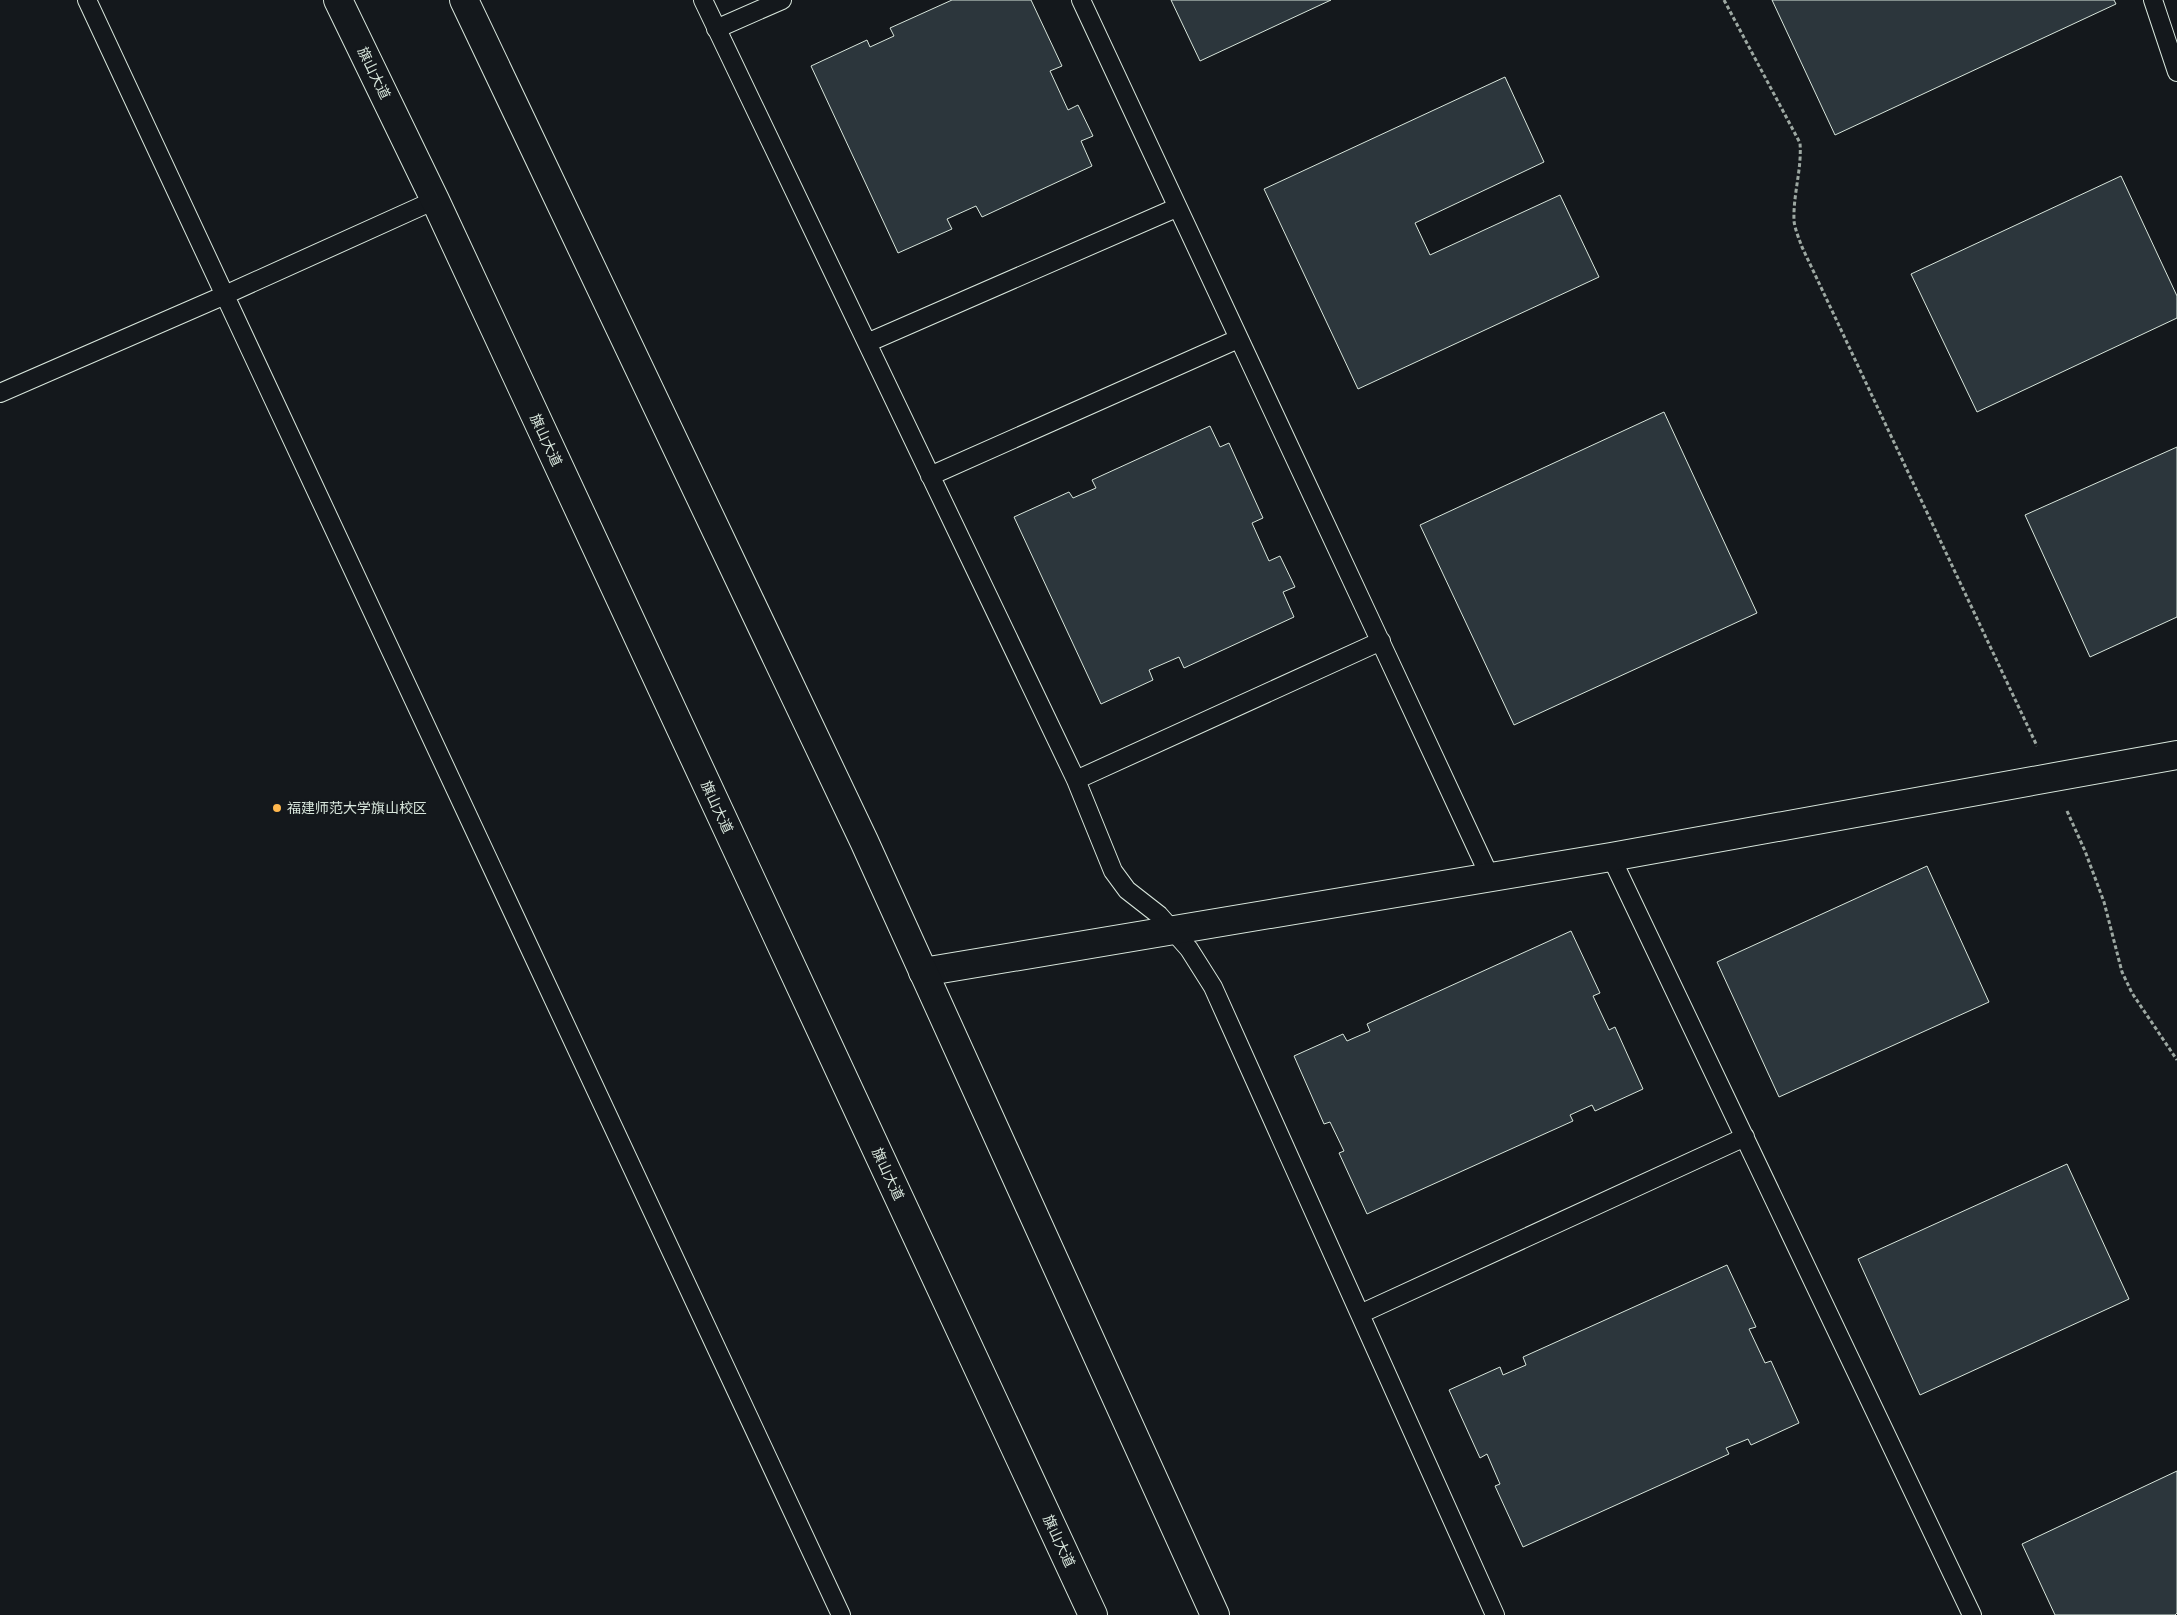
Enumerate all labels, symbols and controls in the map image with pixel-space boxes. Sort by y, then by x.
street label: 旗山大道 [355,44,394,102]
street label: 旗山大道 [527,411,566,469]
street label: 旗山大道 [698,778,737,836]
place label: 福建师范大学旗山校区 [287,799,427,816]
marker: 福建师范大学旗山校区 [271,802,283,814]
street label: 旗山大道 [869,1145,908,1203]
street label: 旗山大道 [1040,1512,1079,1570]

